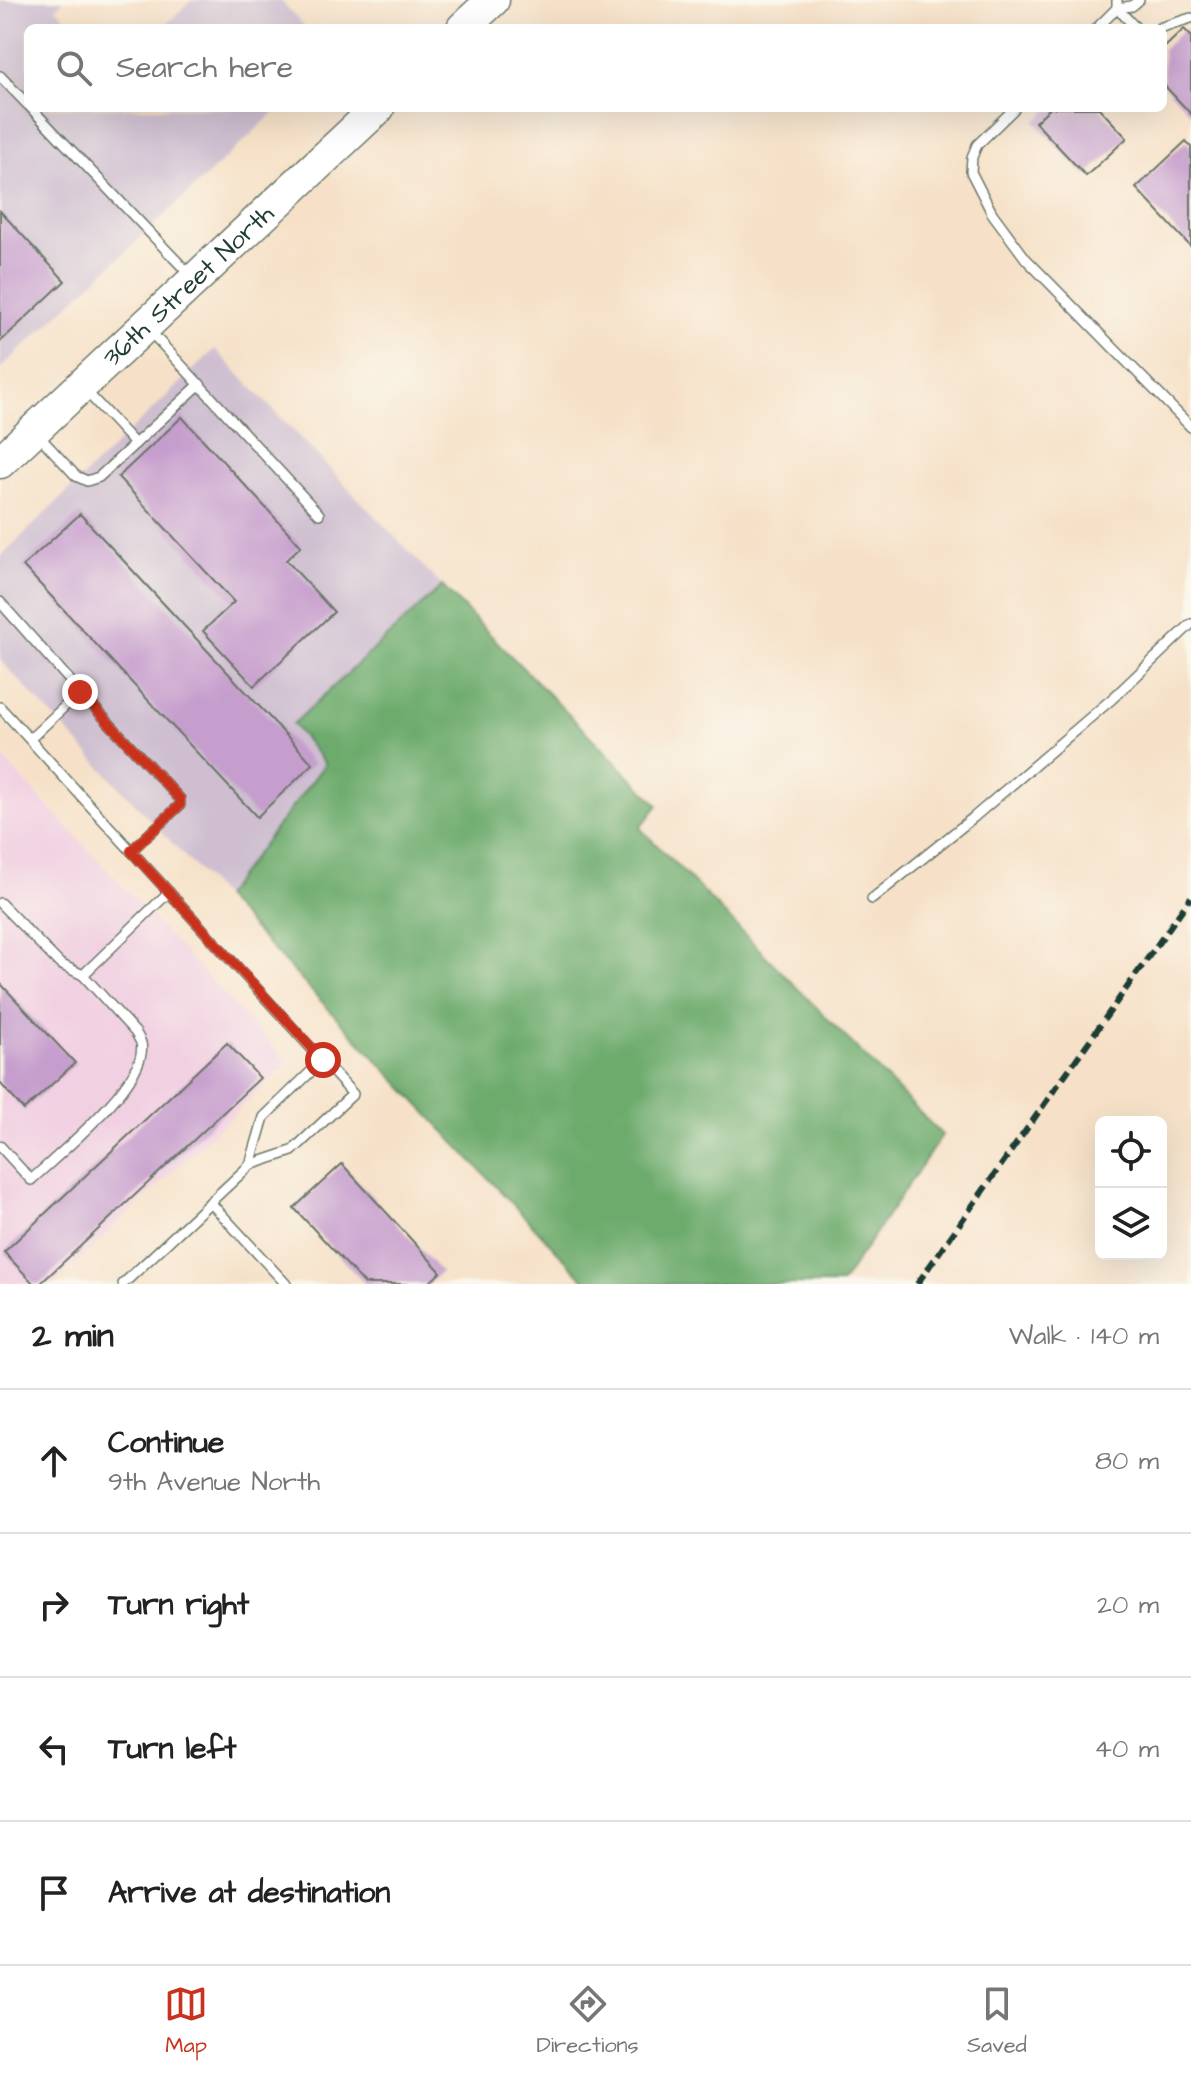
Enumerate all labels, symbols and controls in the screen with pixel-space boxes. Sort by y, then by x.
search box [24,24,1167,112]
icon: search [52,46,96,90]
text: Search here [116,47,293,89]
street label: 36th Street North [95,196,282,375]
route end [62,674,98,710]
route start [305,1042,341,1078]
map controls [1095,1116,1167,1260]
button: locate [1095,1116,1167,1188]
button: layers [1095,1188,1167,1260]
text: 2 min [32,1312,114,1360]
text: Walk · 140 m [1009,1318,1159,1354]
text: Continue [108,1422,224,1464]
icon: ahead [32,1439,76,1483]
text: 80 m [1095,1443,1159,1479]
text: 9th Avenue North [108,1464,320,1500]
icon: right [32,1583,76,1627]
text: Turn right [108,1584,249,1626]
text: 20 m [1097,1587,1159,1623]
icon: left [32,1727,76,1771]
text: Turn left [108,1728,236,1770]
text: 40 m [1094,1731,1159,1767]
icon: arrive [32,1871,76,1915]
text: Arrive at destination [108,1872,390,1914]
tab: Map [164,1982,208,2061]
tab: Directions [536,1982,639,2061]
tab: Saved [967,1982,1027,2061]

